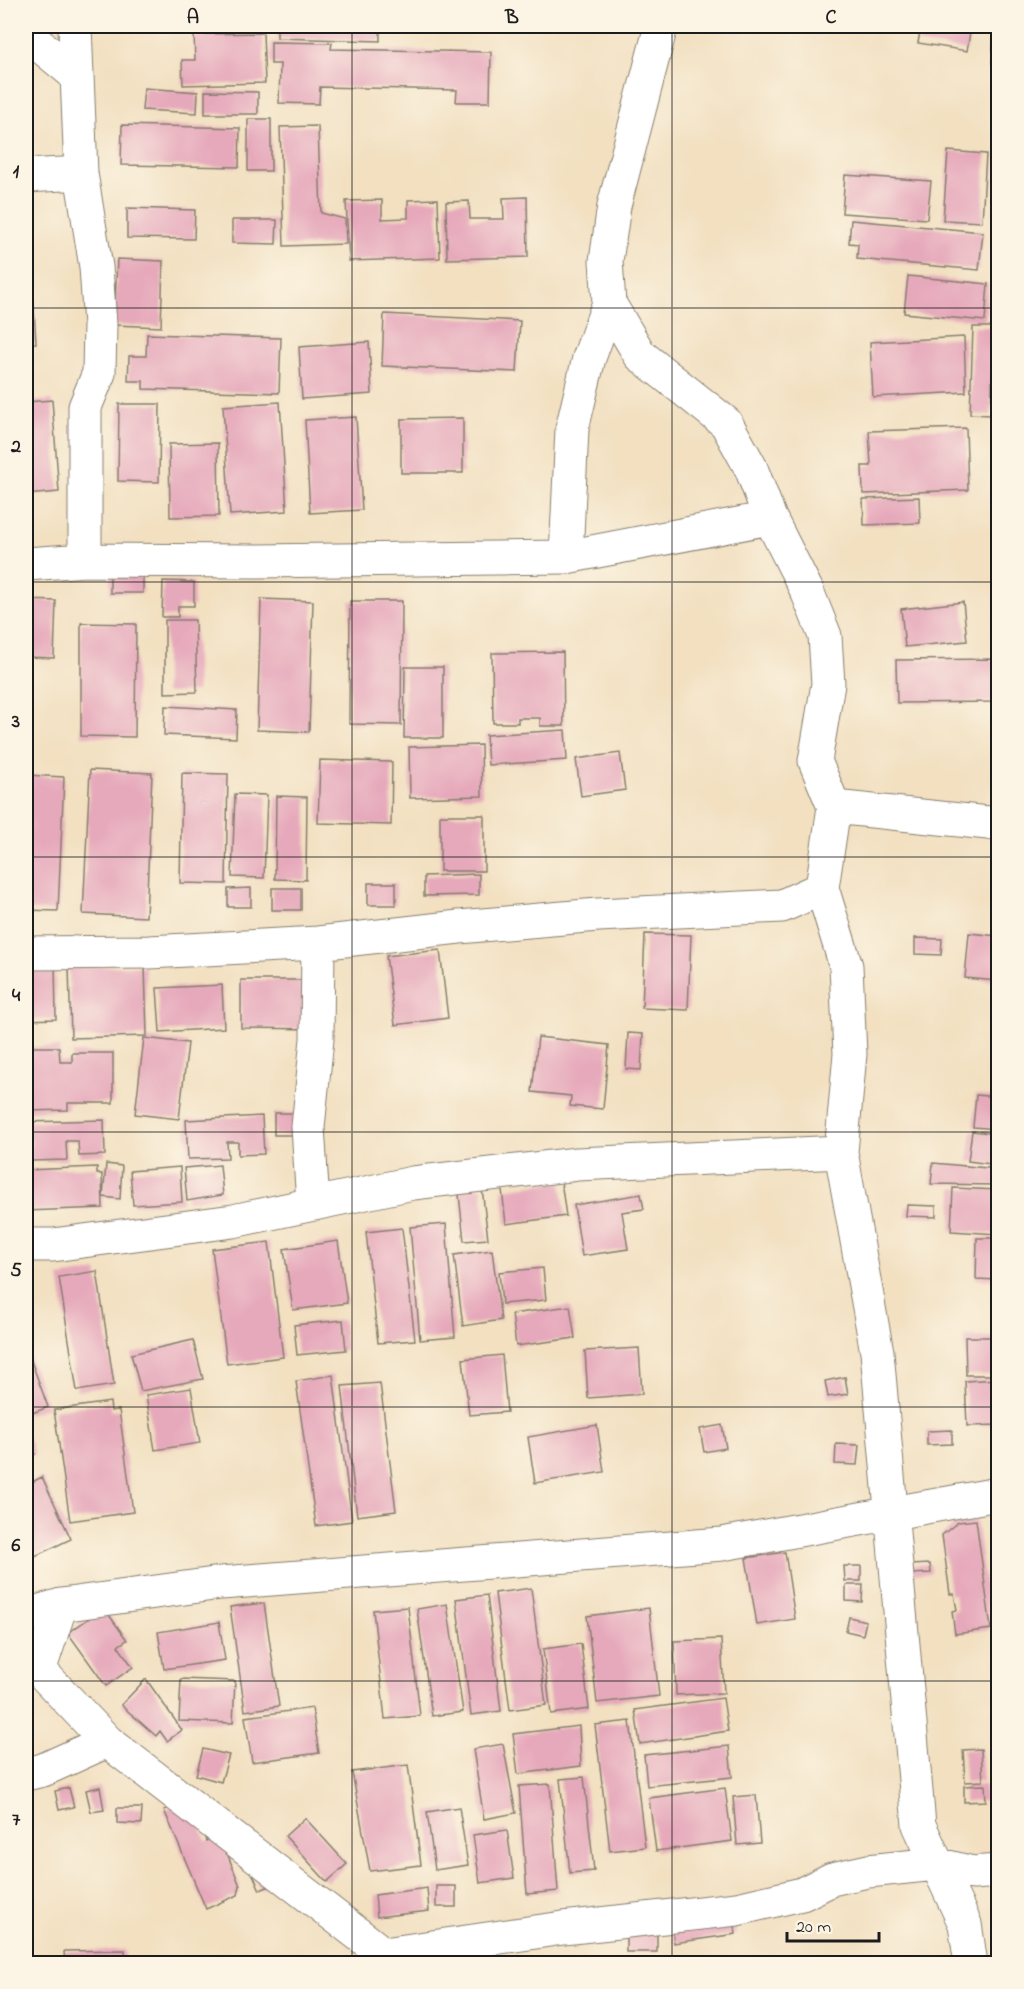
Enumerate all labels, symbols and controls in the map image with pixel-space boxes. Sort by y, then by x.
text: A [187,4,199,33]
text: B [504,4,519,33]
text: C [826,4,837,33]
text: 1 [13,158,20,187]
text: 2 [10,433,21,462]
text: 3 [11,708,20,737]
text: 4 [12,982,21,1011]
text: 5 [10,1257,22,1286]
text: 6 [12,1532,21,1561]
text: 7 [12,1806,21,1835]
scale bar [787,1905,878,1943]
text: 20 m [796,1915,831,1941]

